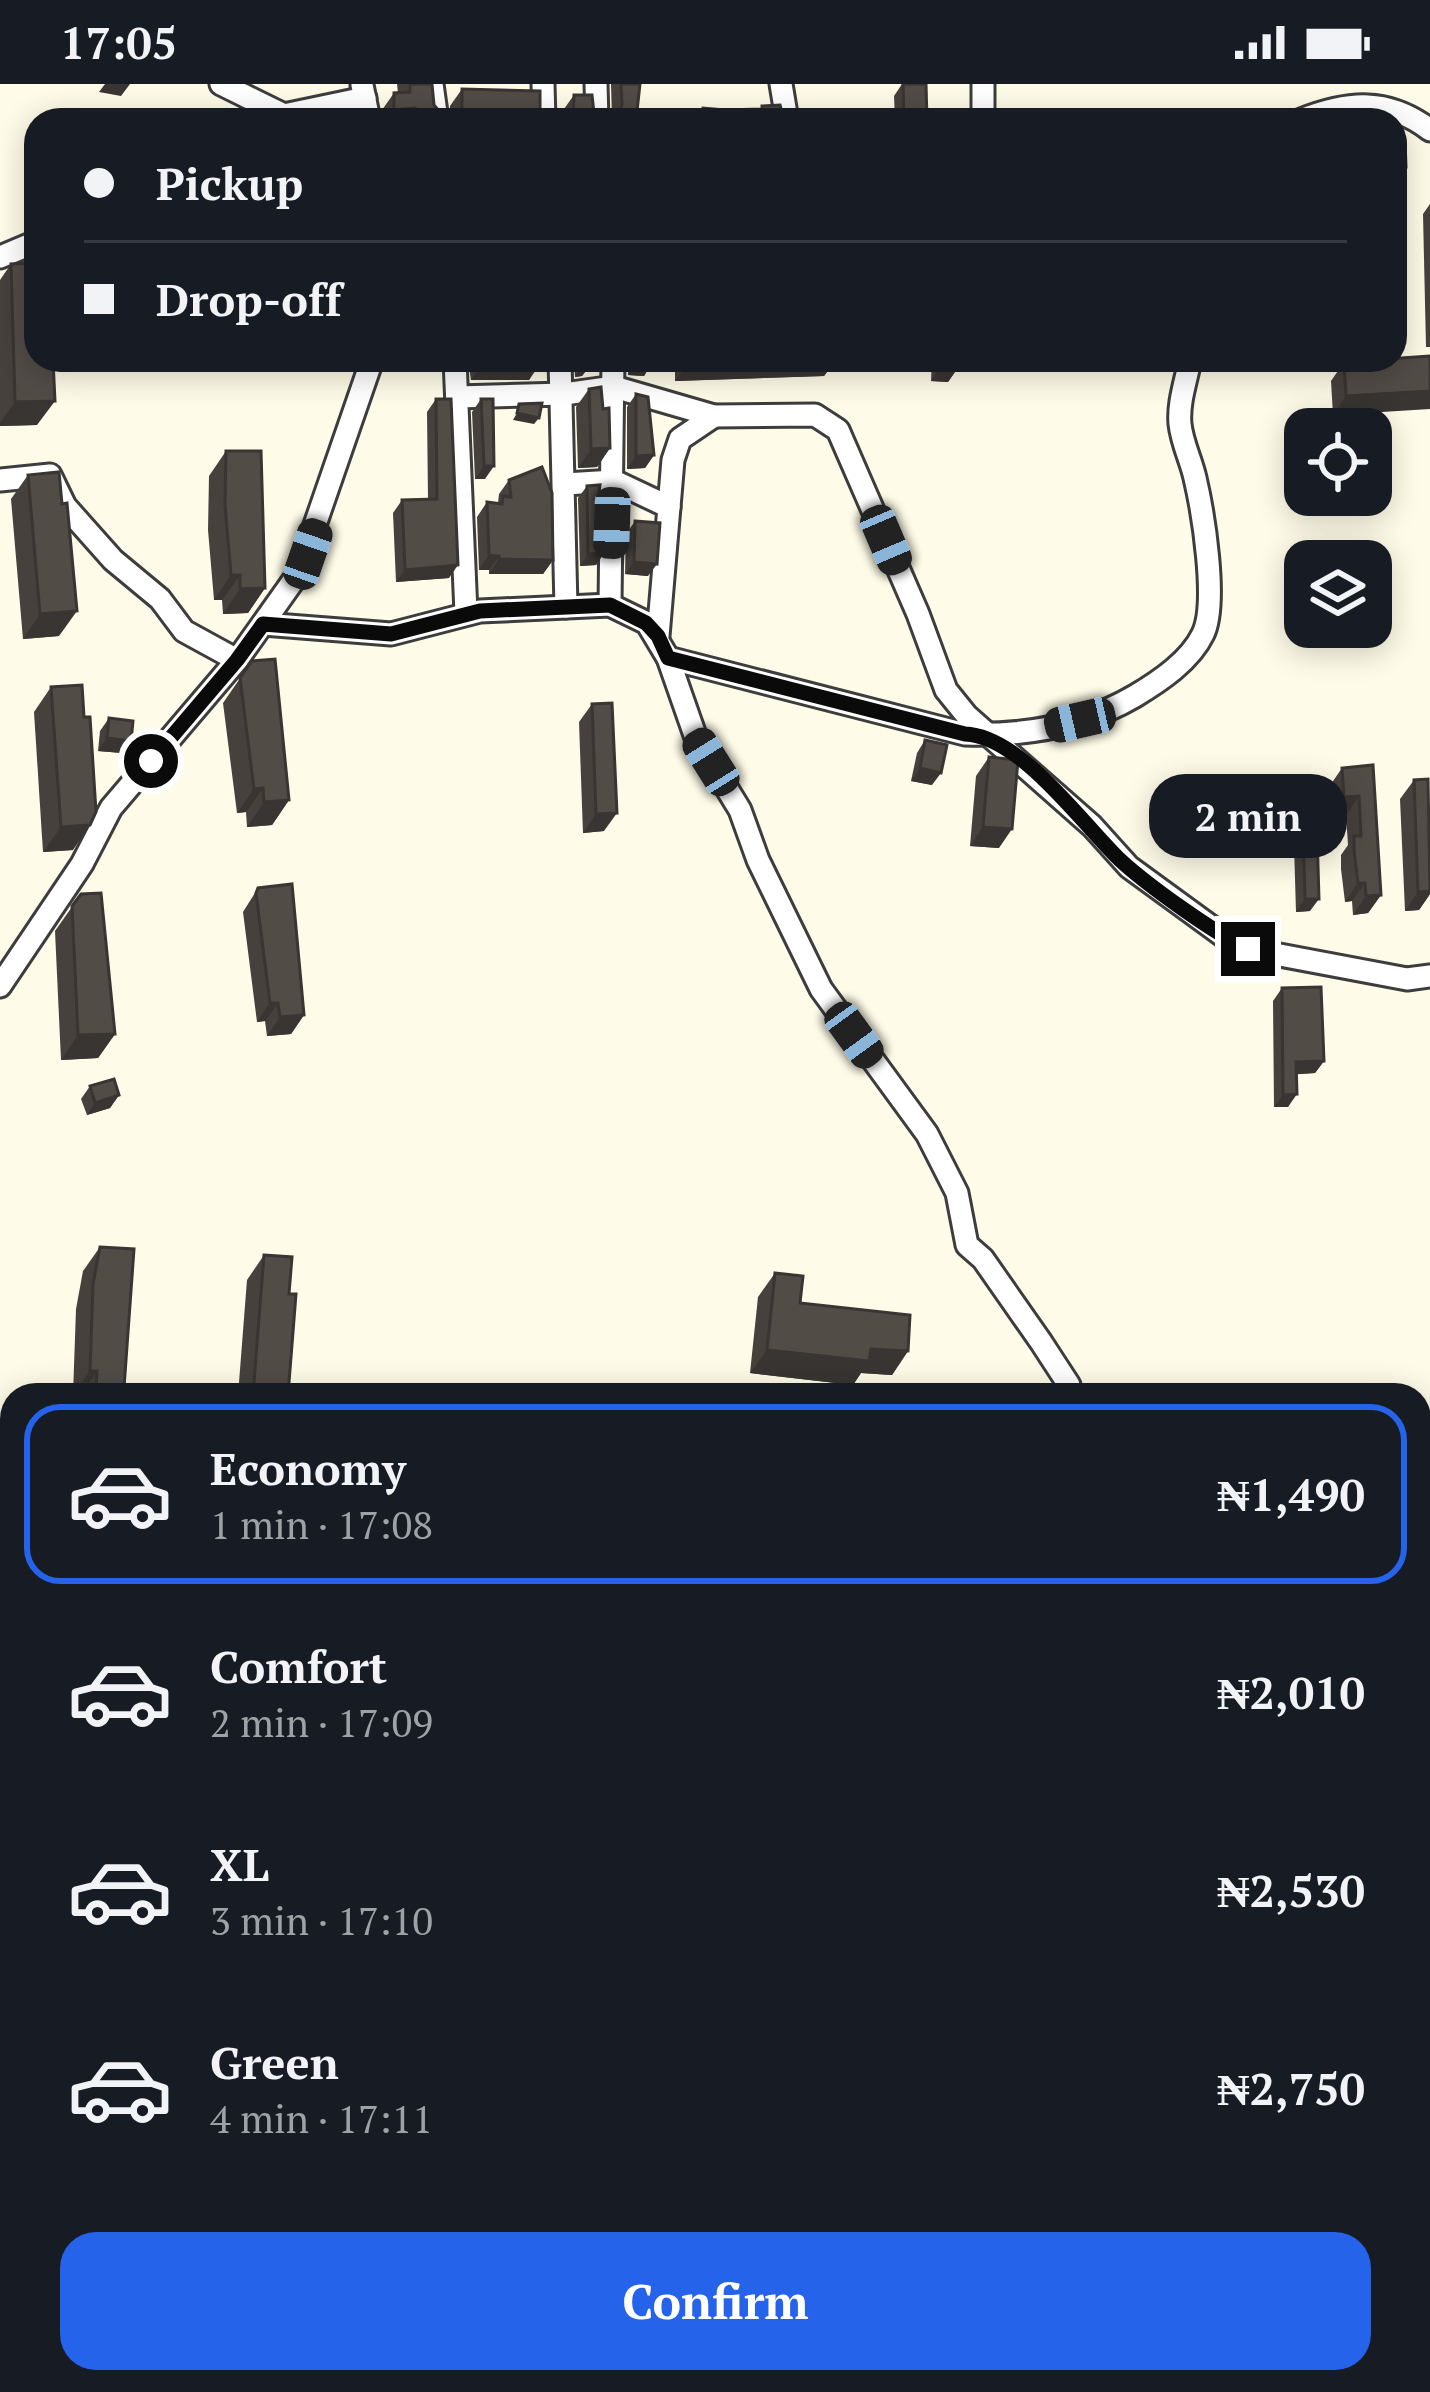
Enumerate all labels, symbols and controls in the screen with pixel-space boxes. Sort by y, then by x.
text: 17:05 [60,12,177,72]
text: Pickup [156,153,303,213]
text: Drop-off [156,269,342,329]
map controls [1284,408,1392,648]
button: locate [1284,408,1392,516]
car [593,486,631,560]
car [855,500,917,580]
car [279,514,337,594]
button: layers [1284,540,1392,648]
car [1041,694,1119,746]
car [677,722,745,802]
route start [124,734,178,788]
callout: 2 min [1149,775,1347,859]
text: 2 min [1195,790,1301,842]
route end [1221,922,1275,976]
car [818,995,890,1075]
text: Economy [210,1438,406,1498]
icon: car [66,1440,174,1548]
text: ₦1,490 [1217,1464,1365,1524]
text: 1 min · 17:08 [210,1498,433,1550]
text: Comfort [210,1636,387,1696]
icon: car [66,1638,174,1746]
text: ₦2,010 [1217,1662,1365,1722]
text: 2 min · 17:09 [210,1696,433,1748]
text: XL [210,1834,269,1894]
icon: car [66,1836,174,1944]
text: ₦2,530 [1217,1860,1365,1920]
text: 3 min · 17:10 [210,1894,433,1946]
text: Green [210,2032,339,2092]
icon: car [66,2034,174,2142]
text: ₦2,750 [1217,2058,1365,2118]
text: 4 min · 17:11 [210,2092,433,2144]
button: Confirm [60,2232,1371,2370]

